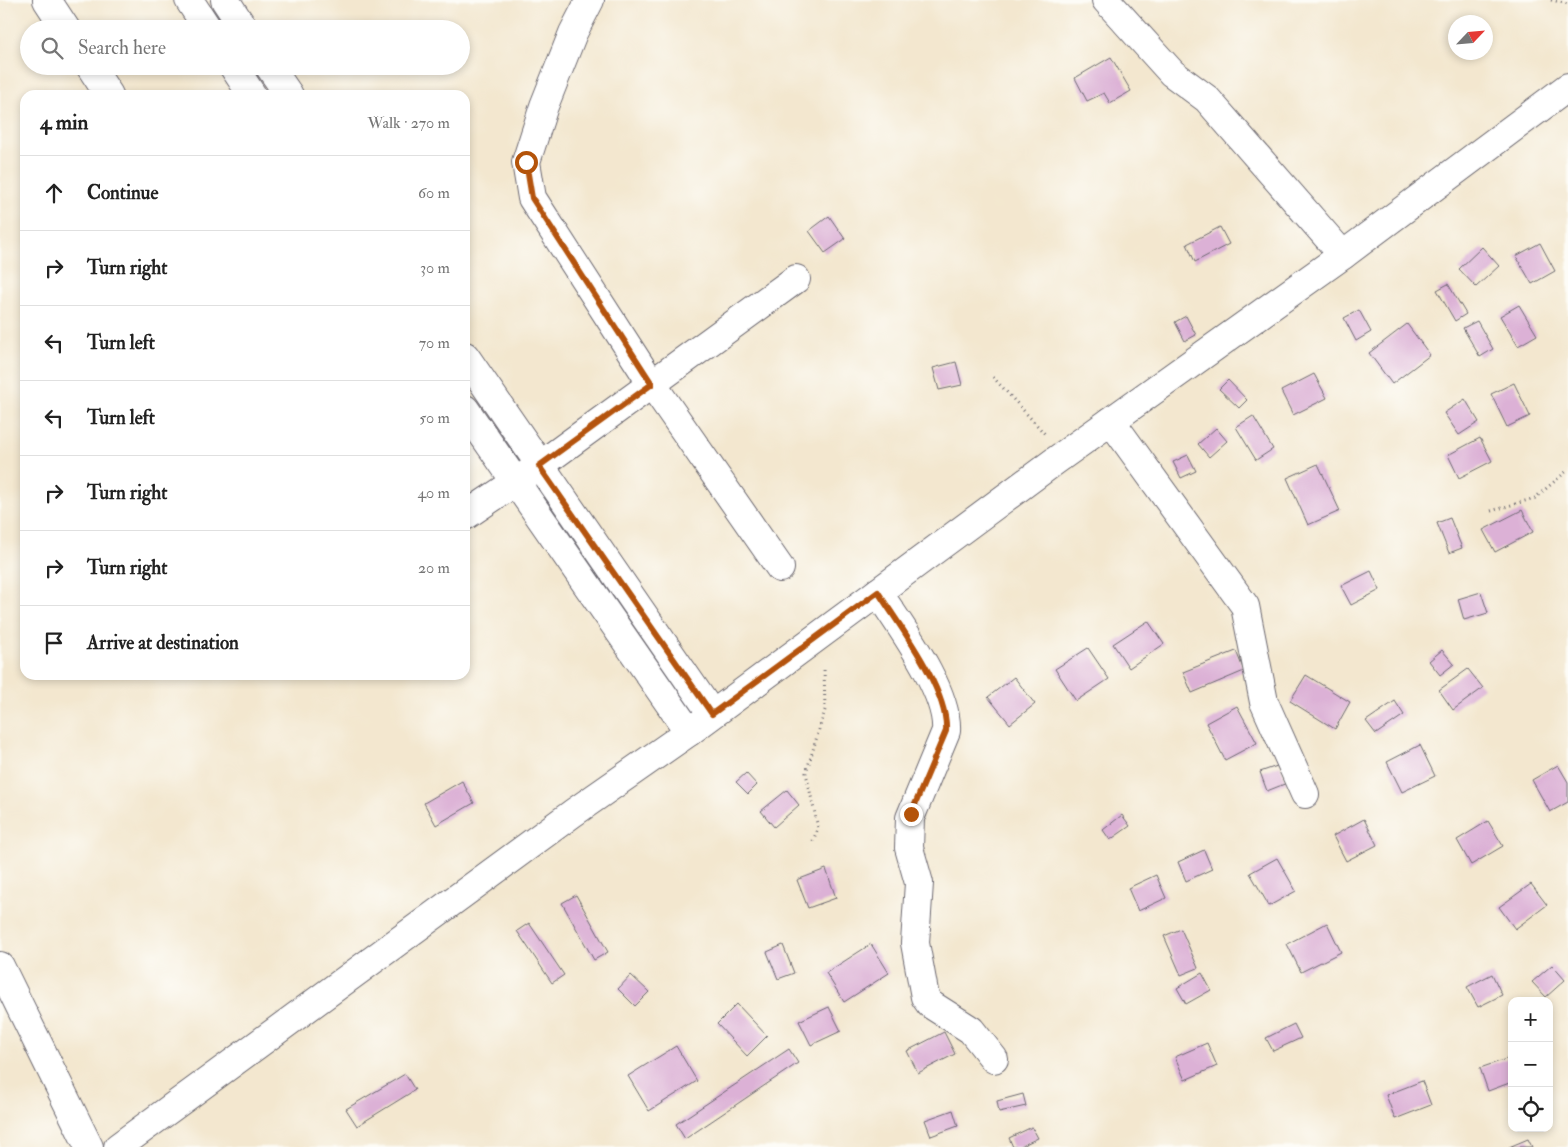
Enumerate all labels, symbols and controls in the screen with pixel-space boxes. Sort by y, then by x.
north arrow [1448,15,1493,60]
search box [20,20,470,75]
icon: search [38,34,66,62]
text: Search here [78,36,166,60]
text: 4 min [40,109,88,136]
text: Walk · 270 m [368,113,450,133]
route start [515,151,538,174]
icon: ahead [40,179,68,207]
text: Continue [87,181,158,205]
text: 60 m [418,183,450,203]
icon: right [40,254,68,282]
text: Turn right [87,256,167,280]
text: 30 m [420,258,450,278]
icon: left [40,329,68,357]
text: Turn left [87,331,155,355]
text: 70 m [419,333,450,353]
icon: left [40,404,68,432]
text: Turn left [87,406,155,430]
text: 50 m [419,408,450,428]
icon: right [40,479,68,507]
text: Turn right [87,481,167,505]
text: 40 m [417,483,450,503]
icon: right [40,554,68,582]
text: Turn right [87,556,167,580]
text: 20 m [418,558,450,578]
icon: arrive [40,629,68,657]
text: Arrive at destination [87,631,239,655]
route end [900,803,923,826]
map controls [1508,997,1553,1132]
button: + [1508,997,1553,1042]
button: − [1508,1042,1553,1087]
button: locate [1508,1087,1553,1132]

